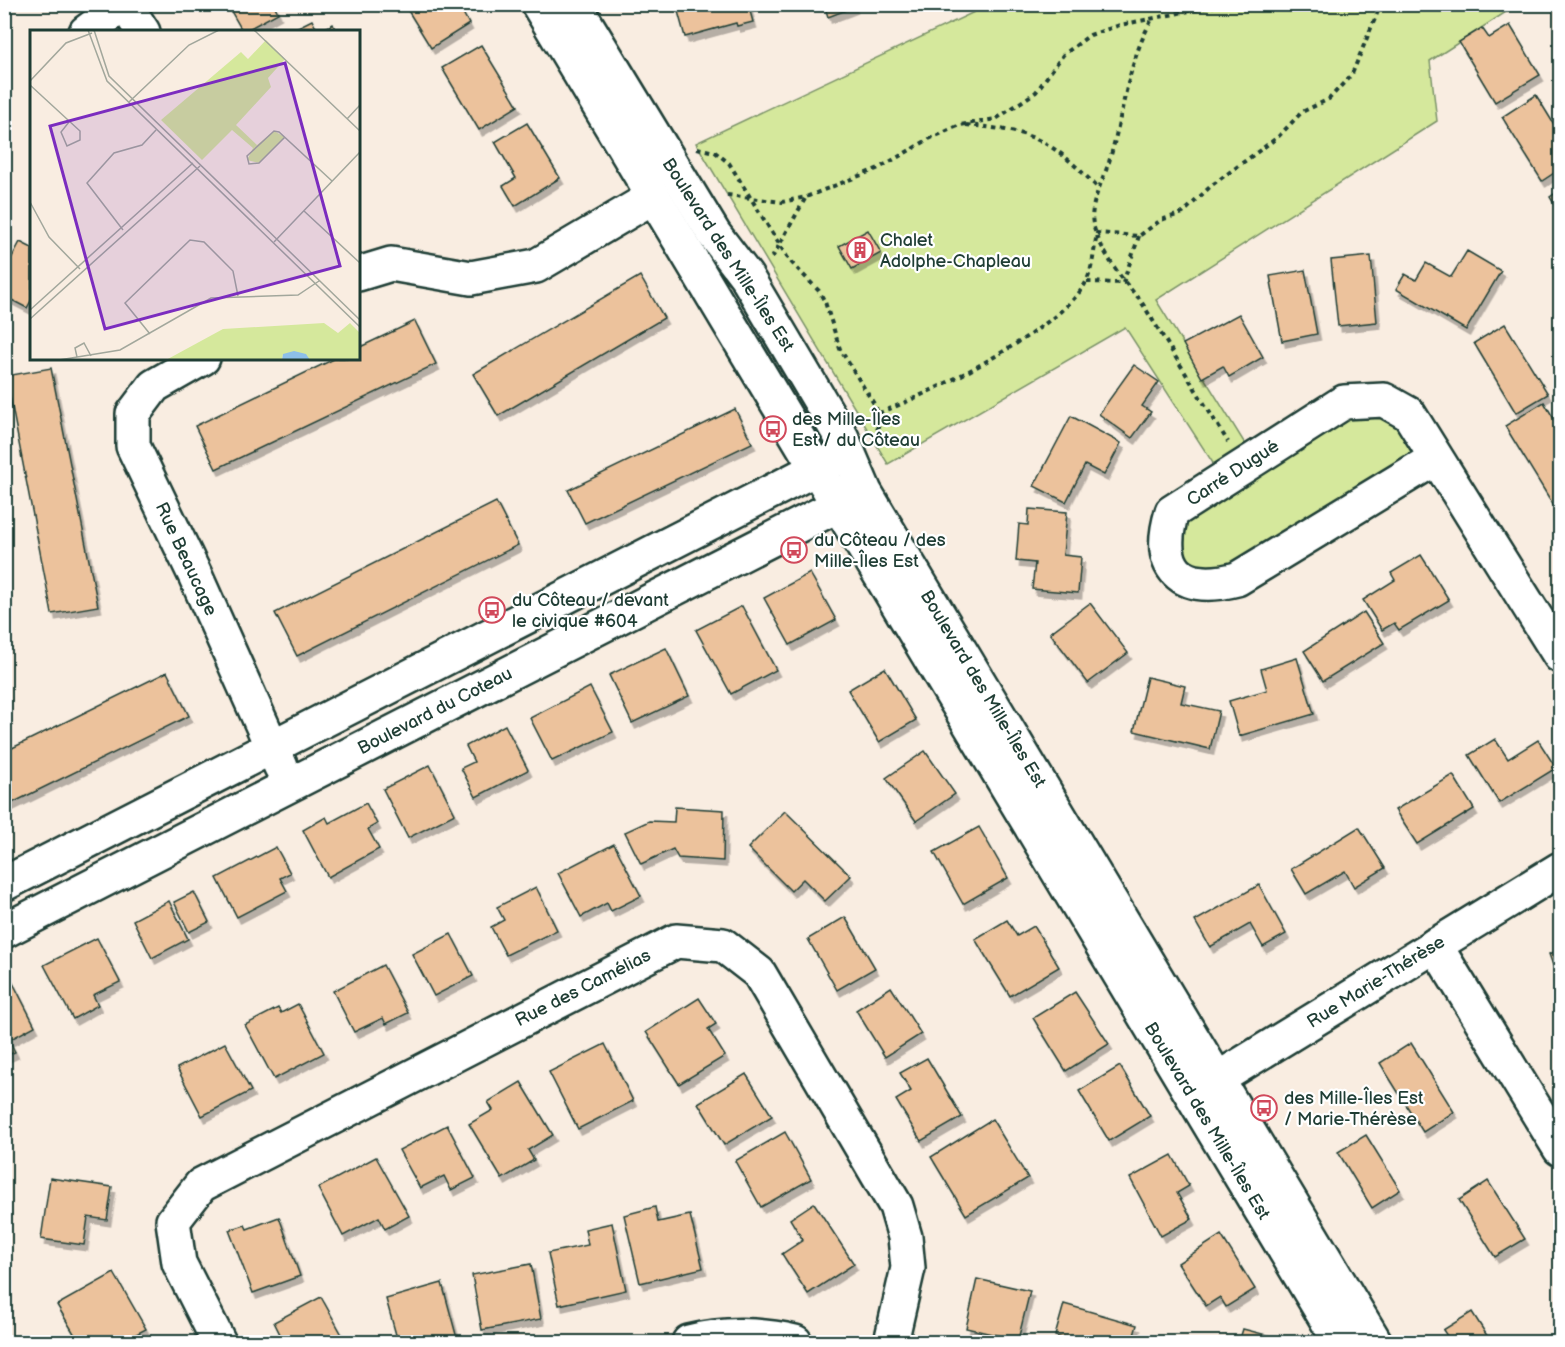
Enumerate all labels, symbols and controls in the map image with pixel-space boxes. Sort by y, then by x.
inset map [30,30,360,360]
street label: Boulevard des Mille-Îles Est [658,153,800,356]
place label: Chalet Adolphe-Chapleau [880,230,1031,272]
building icon: Chalet Adolphe-Chapleau [845,235,875,265]
place label: des Mille-Îles Est / du Côteau [792,407,920,451]
bus stop icon: des Mille-Îles Est / du Côteau [758,414,788,444]
street label: Carré Dugué [1183,435,1283,511]
street label: Rue Beaucage [151,499,222,619]
place label: du Côteau / des Mille-Îles Est [814,530,946,572]
bus stop icon: du Côteau / des Mille-Îles Est [779,535,809,565]
street label: Boulevard des Mille-Îles Est [916,586,1052,792]
place label: du Côteau / devant le civique #604 [512,590,669,632]
bus stop icon: du Côteau / devant le civique #604 [477,595,507,625]
street label: Boulevard du Coteau [354,663,516,759]
street label: Rue Marie-Thérèse [1303,931,1449,1033]
street label: Rue des Camélias [512,945,654,1031]
street label: Boulevard des Mille-Îles Est [1140,1018,1276,1224]
place label: des Mille-Îles Est / Marie-Thérèse [1284,1086,1424,1130]
bus stop icon: des Mille-Îles Est / Marie-Thérèse [1249,1093,1279,1123]

